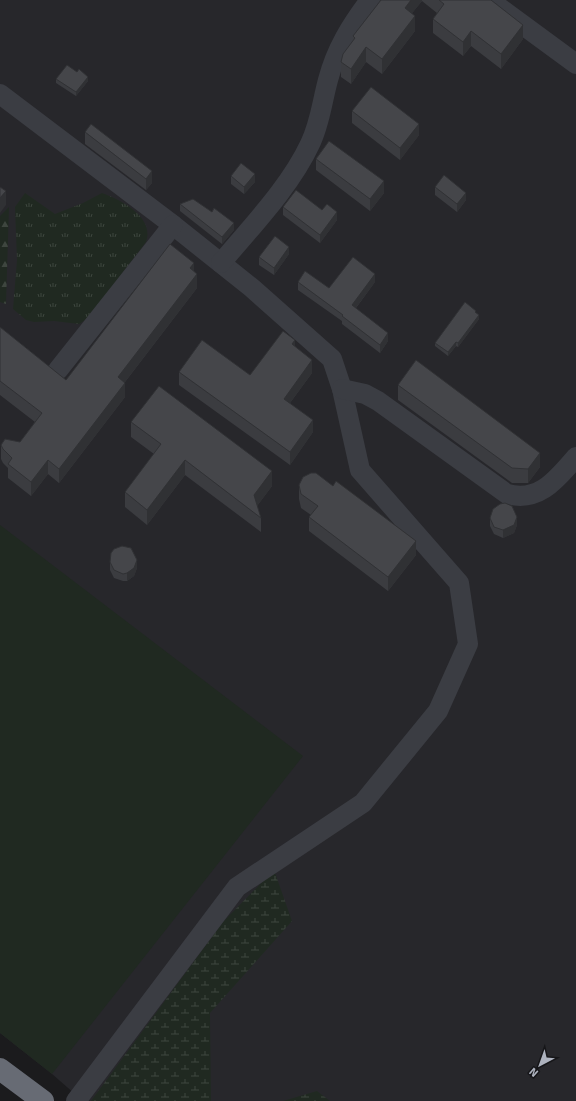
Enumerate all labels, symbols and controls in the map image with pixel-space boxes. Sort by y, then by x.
north arrow [520,1045,560,1085]
text: N [527,1065,541,1080]

